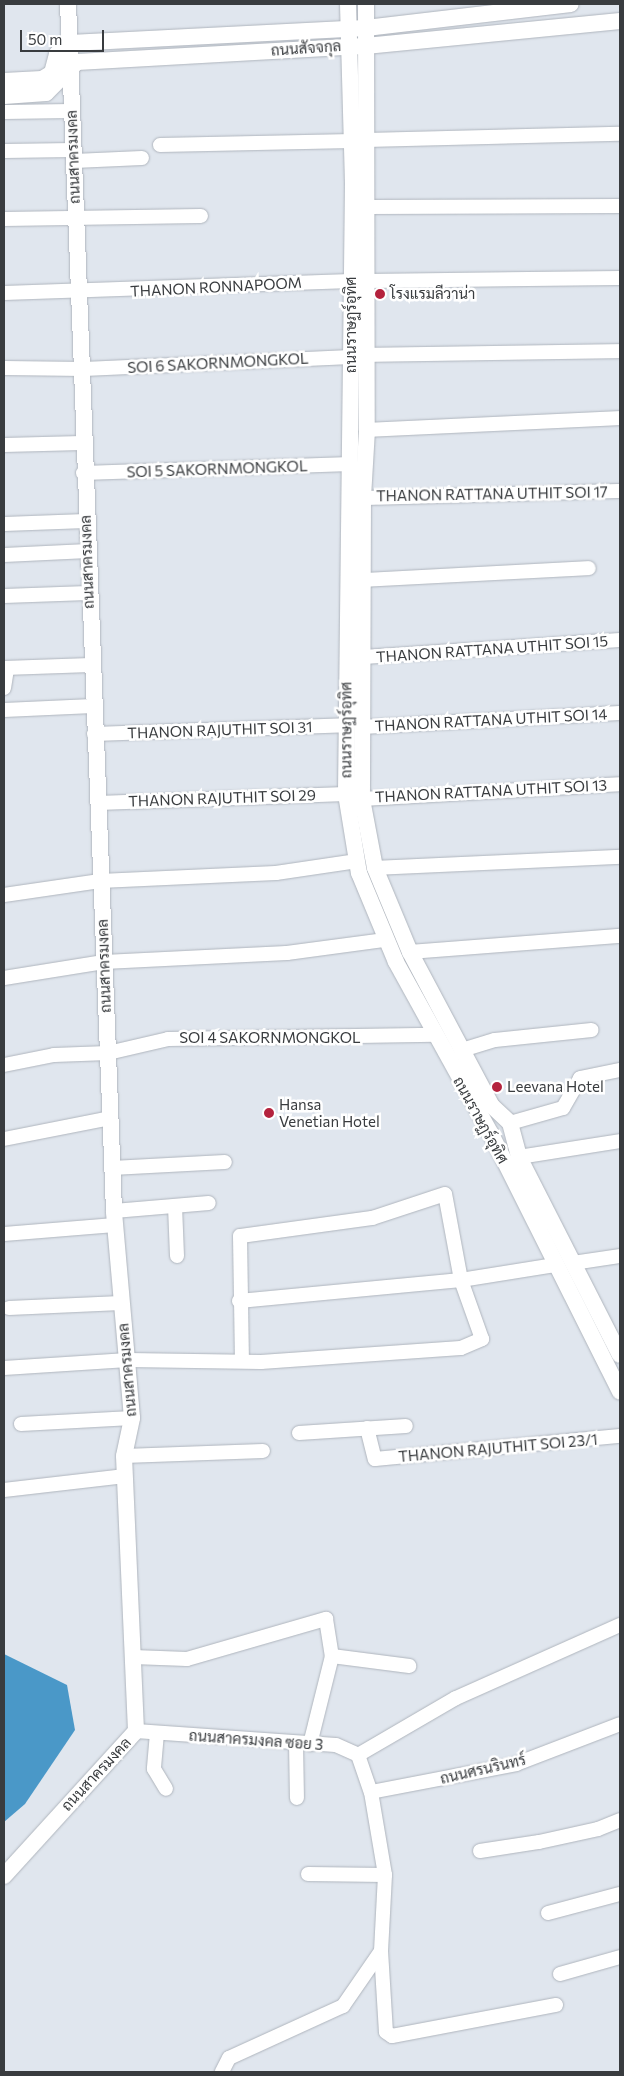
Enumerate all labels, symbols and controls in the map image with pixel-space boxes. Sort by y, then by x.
scale bar [22,20,106,52]
text: 50 m [28,30,62,48]
street label: ถนนสัจจกุล [270,37,342,59]
street label: ถนนสาครมงคล [62,110,84,204]
street label: THANON RONNAPOOM [130,274,302,300]
street label: ถนนราษฏร์อุทิศ [342,277,360,373]
place label: โรงแรมลีวาน่า [390,285,475,303]
marker: โรงแรมลีวาน่า [374,288,386,300]
street label: SOI 6 SAKORNMONGKOL [127,349,309,377]
street label: SOI 5 SAKORNMONGKOL [126,457,308,481]
street label: THANON RATTANA UTHIT SOI 17 [376,483,608,505]
street label: ถนนสาครมงคล [76,515,98,609]
street label: THANON RATTANA UTHIT SOI 15 [375,632,609,666]
street label: ถนนราษฏร์อุทิศ [337,682,355,778]
street label: THANON RATTANA UTHIT SOI 14 [374,705,608,735]
street label: THANON RAJUTHIT SOI 31 [127,718,313,742]
street label: THANON RATTANA UTHIT SOI 13 [374,776,608,806]
street label: THANON RAJUTHIT SOI 29 [128,786,316,810]
street label: ถนนสาครมงคล [93,919,115,1013]
street label: SOI 4 SAKORNMONGKOL [179,1029,361,1047]
street label: ถนนราษฏร์อุทิศ [450,1073,512,1167]
place label: Leevana Hotel [507,1078,604,1096]
marker: Leevana Hotel [491,1081,503,1093]
place label: Hansa Venetian Hotel [279,1095,380,1130]
marker: Hansa Venetian Hotel [263,1107,275,1119]
street label: ถนนสาครมงคล [114,1322,140,1418]
street label: THANON RAJUTHIT SOI 23/1 [398,1430,598,1466]
street label: ถนนสาครมงคล ซอย 3 [188,1726,324,1754]
street label: ถนนสาครมงคล [57,1734,135,1814]
street label: ถนนศรนรินทร์ [438,1750,528,1788]

